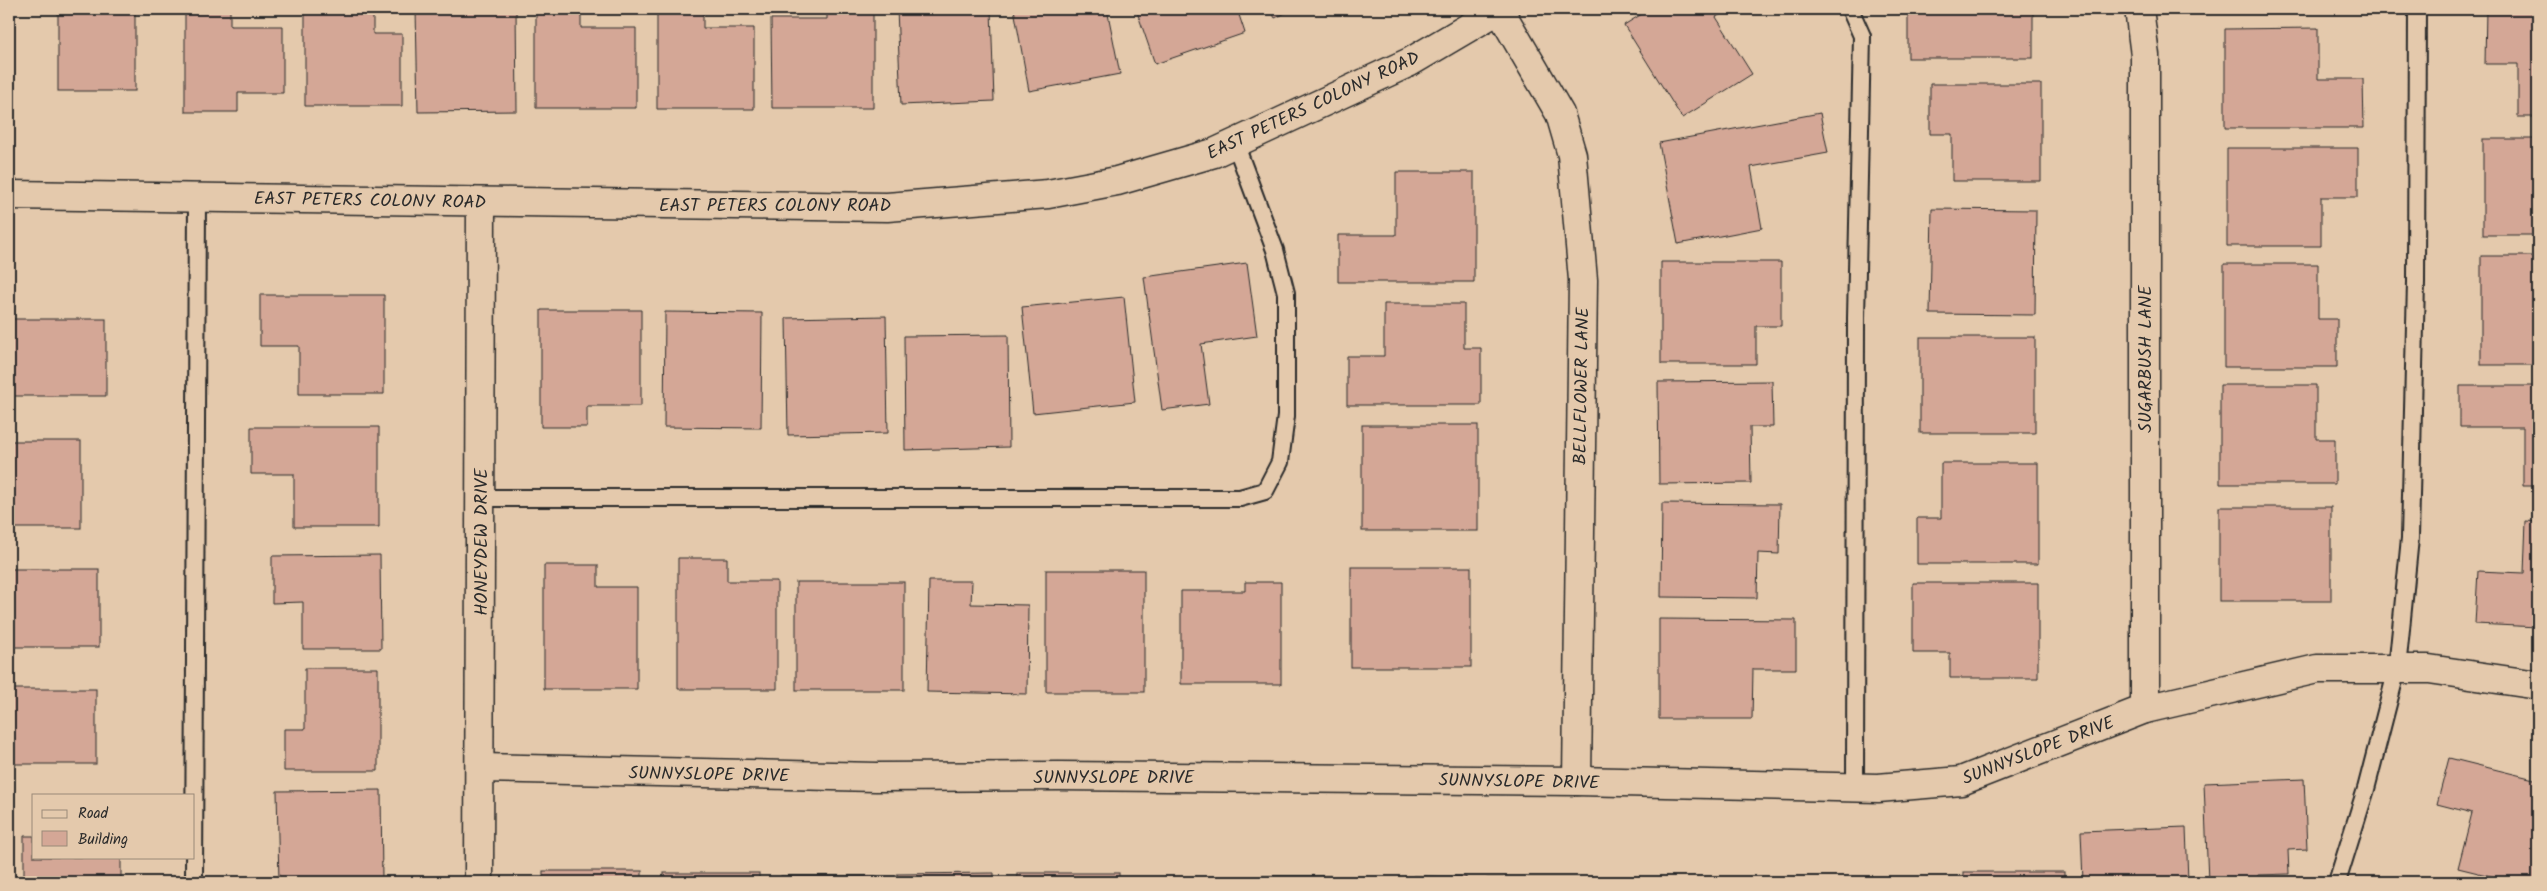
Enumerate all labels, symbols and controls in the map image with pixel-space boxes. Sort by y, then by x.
street label: EAST PETERS COLONY ROAD [1202,44,1425,169]
street label: EAST PETERS COLONY ROAD [254,185,487,218]
street label: EAST PETERS COLONY ROAD [659,192,891,221]
street label: SUGARBUSH LANE [2132,285,2161,433]
street label: BELLFLOWER LANE [1567,306,1598,465]
street label: HONEYDEW DRIVE [468,468,497,616]
street label: SUNNYSLOPE DRIVE [1958,709,2119,794]
street label: SUNNYSLOPE DRIVE [628,760,790,791]
street label: SUNNYSLOPE DRIVE [1034,764,1195,793]
street label: SUNNYSLOPE DRIVE [1438,767,1600,798]
legend [32,794,195,858]
text: Road [78,802,109,826]
text: Building [78,828,128,852]

